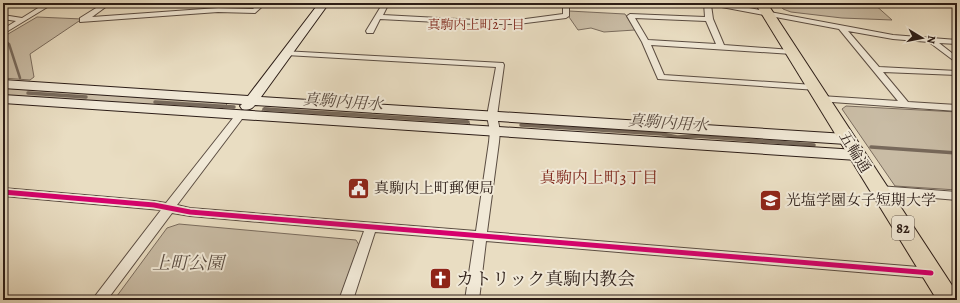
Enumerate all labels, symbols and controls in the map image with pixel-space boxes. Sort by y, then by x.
district label: 真駒内上町2丁目 [427,16,525,33]
north arrow [902,18,942,58]
text: N [923,34,939,45]
water label: 真駒内用水 [302,88,386,116]
water label: 真駒内用水 [627,109,711,137]
street label: 五輪通 [835,128,875,176]
district label: 真駒内上町3丁目 [540,167,658,189]
public building icon: 真駒内上町郵便局 [346,175,372,201]
place label: 真駒内上町郵便局 [374,178,494,198]
school or university icon: 光塩学園女子短期大学 [758,187,784,213]
place label: 光塩学園女子短期大学 [786,190,936,210]
road number: 82 [892,216,914,240]
park label: 上町公園 [152,251,227,275]
church icon: カトリック真駒内教会 [427,266,453,292]
place label: カトリック真駒内教会 [456,267,635,291]

